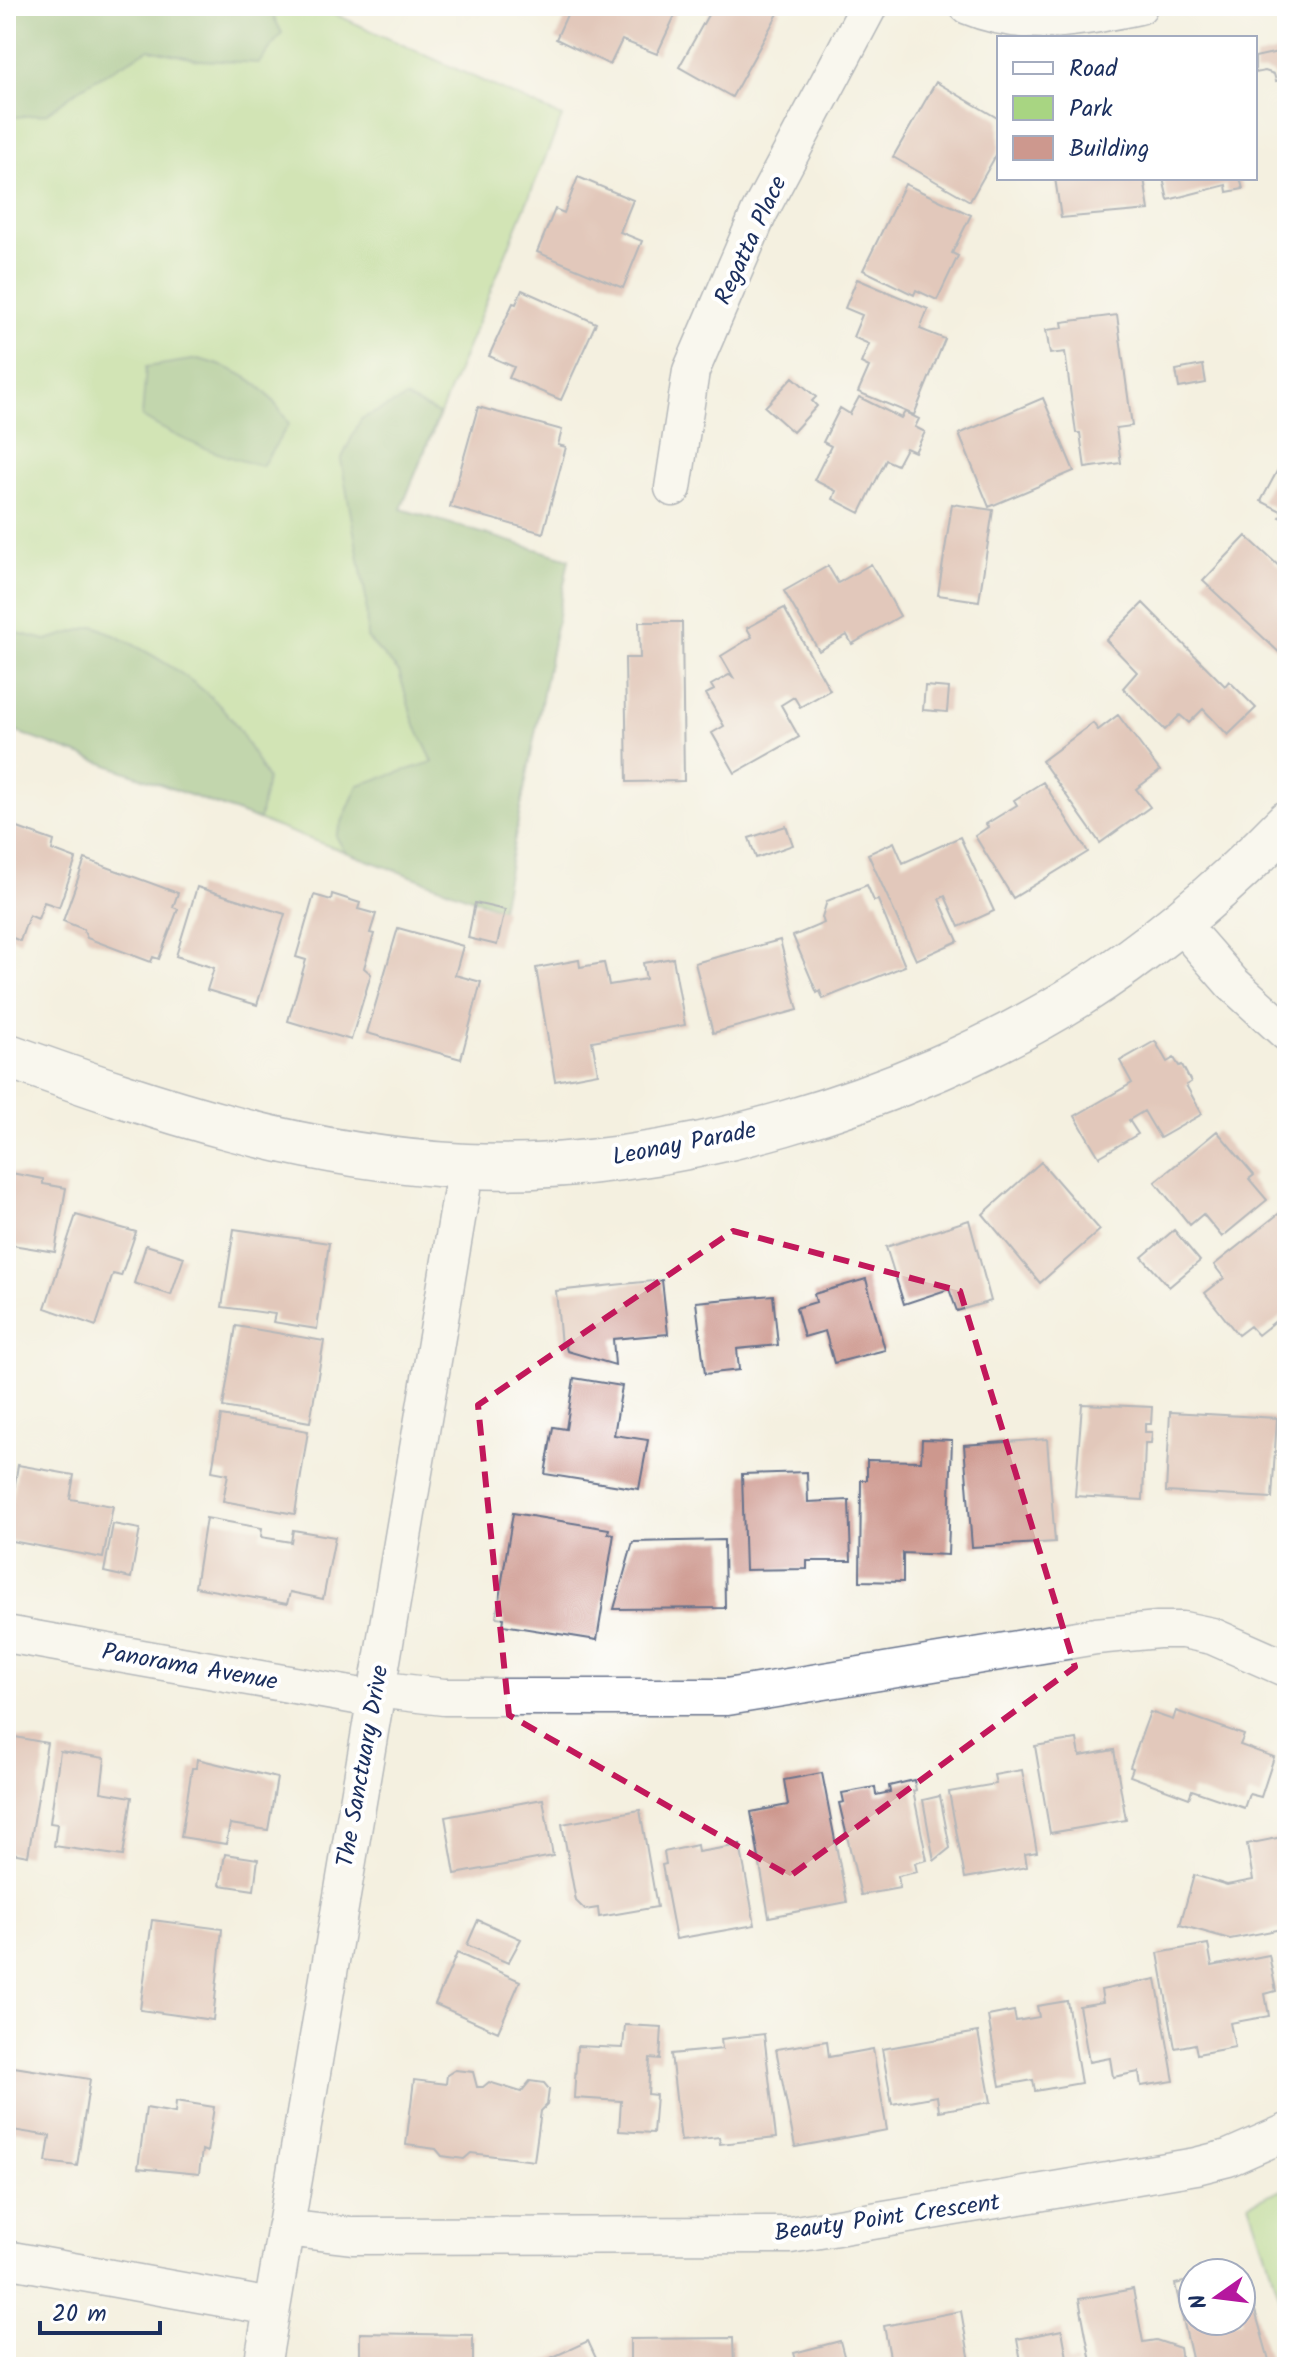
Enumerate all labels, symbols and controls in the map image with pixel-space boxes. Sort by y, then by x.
legend [997,36,1257,180]
text: Road [1069,50,1118,89]
text: Park [1069,90,1113,129]
text: Building [1069,130,1149,169]
street label: Regatta Place [704,169,798,312]
street label: Leonay Parade [609,1111,760,1178]
street label: Panorama Avenue [99,1633,281,1702]
street label: The Sanctuary Drive [327,1662,400,1870]
street label: Beauty Point Crescent [772,2183,1003,2254]
north arrow [1177,2257,1257,2337]
scale bar [40,2285,160,2335]
text: N [1181,2290,1219,2312]
text: 20 m [52,2295,107,2334]

